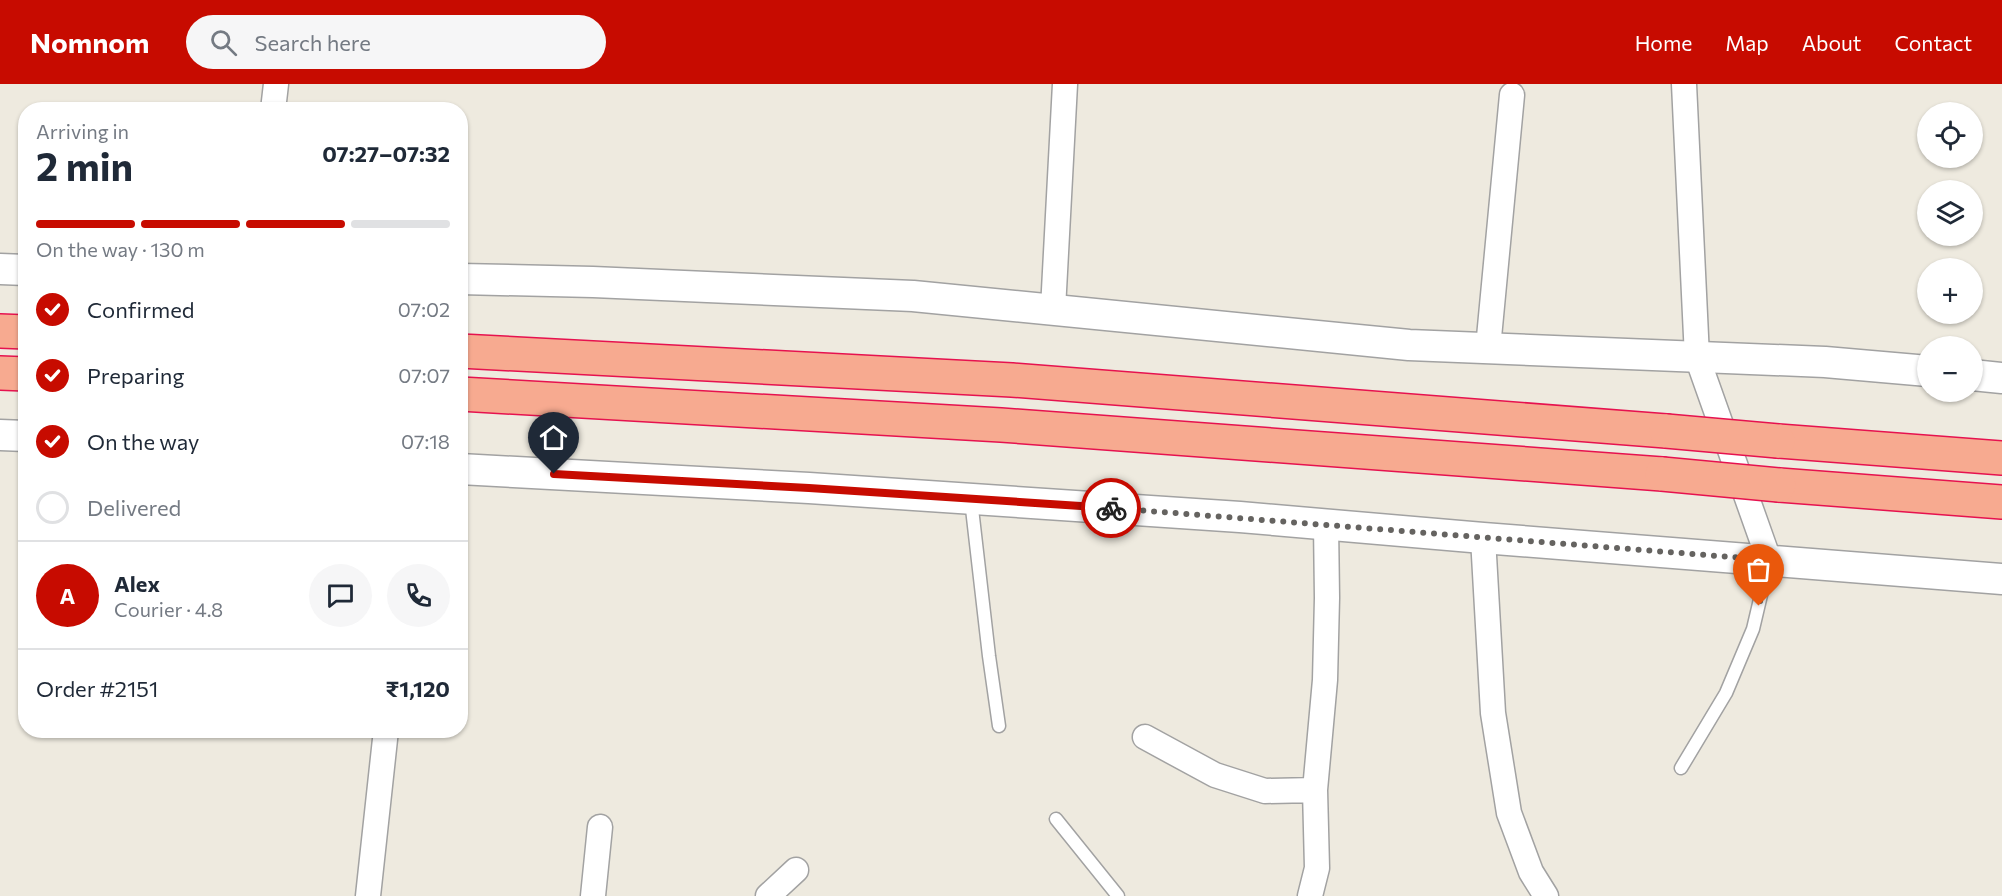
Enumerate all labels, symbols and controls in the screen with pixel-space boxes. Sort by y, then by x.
search box [186,15,606,69]
text: Nomnom [30,25,150,59]
icon: search [207,26,240,59]
text: Search here [255,29,371,56]
text: Home [1635,30,1692,55]
text: Map [1725,30,1769,55]
text: About [1802,30,1861,55]
text: Contact [1894,30,1972,55]
map controls [1917,102,1983,402]
button: locate [1917,102,1983,168]
text: Arriving in [36,119,129,143]
text: 07:27–07:32 [322,140,450,167]
text: 2 min [36,141,133,189]
button: layers [1917,180,1983,246]
text: On the way · 130 m [36,237,205,261]
button: + [1917,258,1983,324]
icon: check [36,293,69,326]
text: Confirmed [87,296,194,323]
text: 07:02 [398,297,450,321]
button: − [1917,336,1983,402]
icon: check [36,359,69,392]
text: Preparing [87,362,184,389]
text: 07:07 [398,363,450,387]
pin [528,412,579,474]
icon: home [537,421,570,454]
icon: check [36,425,69,458]
text: On the way [87,428,199,455]
text: 07:18 [401,429,450,453]
courier [1081,478,1141,538]
icon: bike [1095,492,1128,525]
text: Delivered [87,494,181,521]
pin [1733,544,1784,606]
icon: bag [1742,553,1775,586]
button: chat [309,564,372,627]
button: phone [387,564,450,627]
text: Alex [114,570,160,597]
text: A [60,582,75,609]
text: Courier · 4.8 [114,597,223,621]
text: Order #2151 [36,675,158,702]
text: ₹1,120 [386,675,450,702]

